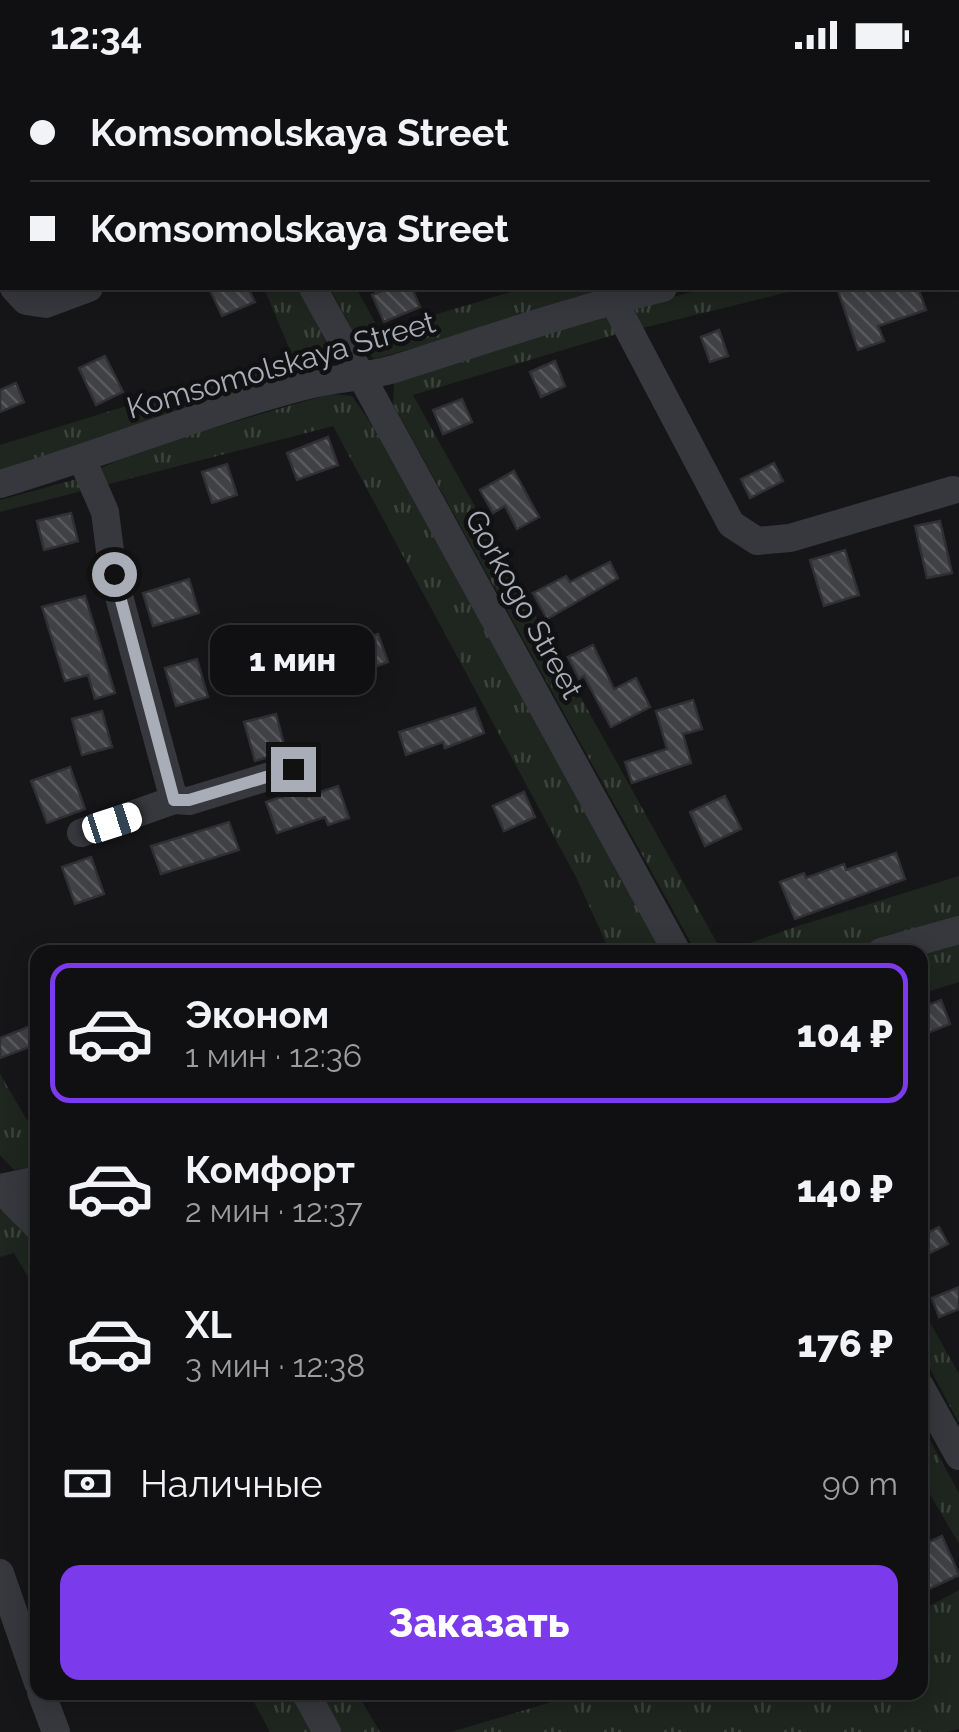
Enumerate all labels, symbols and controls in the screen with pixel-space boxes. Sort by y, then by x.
text: 12:34 [50,13,143,58]
text: Komsomolskaya Street [90,110,509,155]
text: Komsomolskaya Street [90,206,509,251]
street label: Komsomolskaya Street [123,304,439,426]
street label: Gorkogo Street [458,504,590,704]
route start [92,552,137,597]
callout: 1 мин [210,624,376,694]
text: 1 мин [249,641,336,678]
route end [271,747,316,792]
car [79,799,145,847]
icon: car [65,988,155,1078]
text: Эконом [185,992,329,1037]
text: 104 ₽ [797,1011,893,1056]
text: 1 мин · 12:36 [185,1037,362,1074]
icon: car [65,1143,155,1233]
text: Комфорт [185,1147,355,1192]
text: 140 ₽ [797,1166,893,1211]
text: 2 мин · 12:37 [185,1192,363,1229]
icon: car [65,1298,155,1388]
text: XL [185,1302,232,1347]
text: 176 ₽ [797,1321,893,1366]
text: 3 мин · 12:38 [185,1347,365,1384]
icon: cash [60,1456,115,1511]
text: Наличные [140,1461,323,1506]
text: 90 m [822,1465,898,1502]
button: Заказать [60,1565,898,1680]

